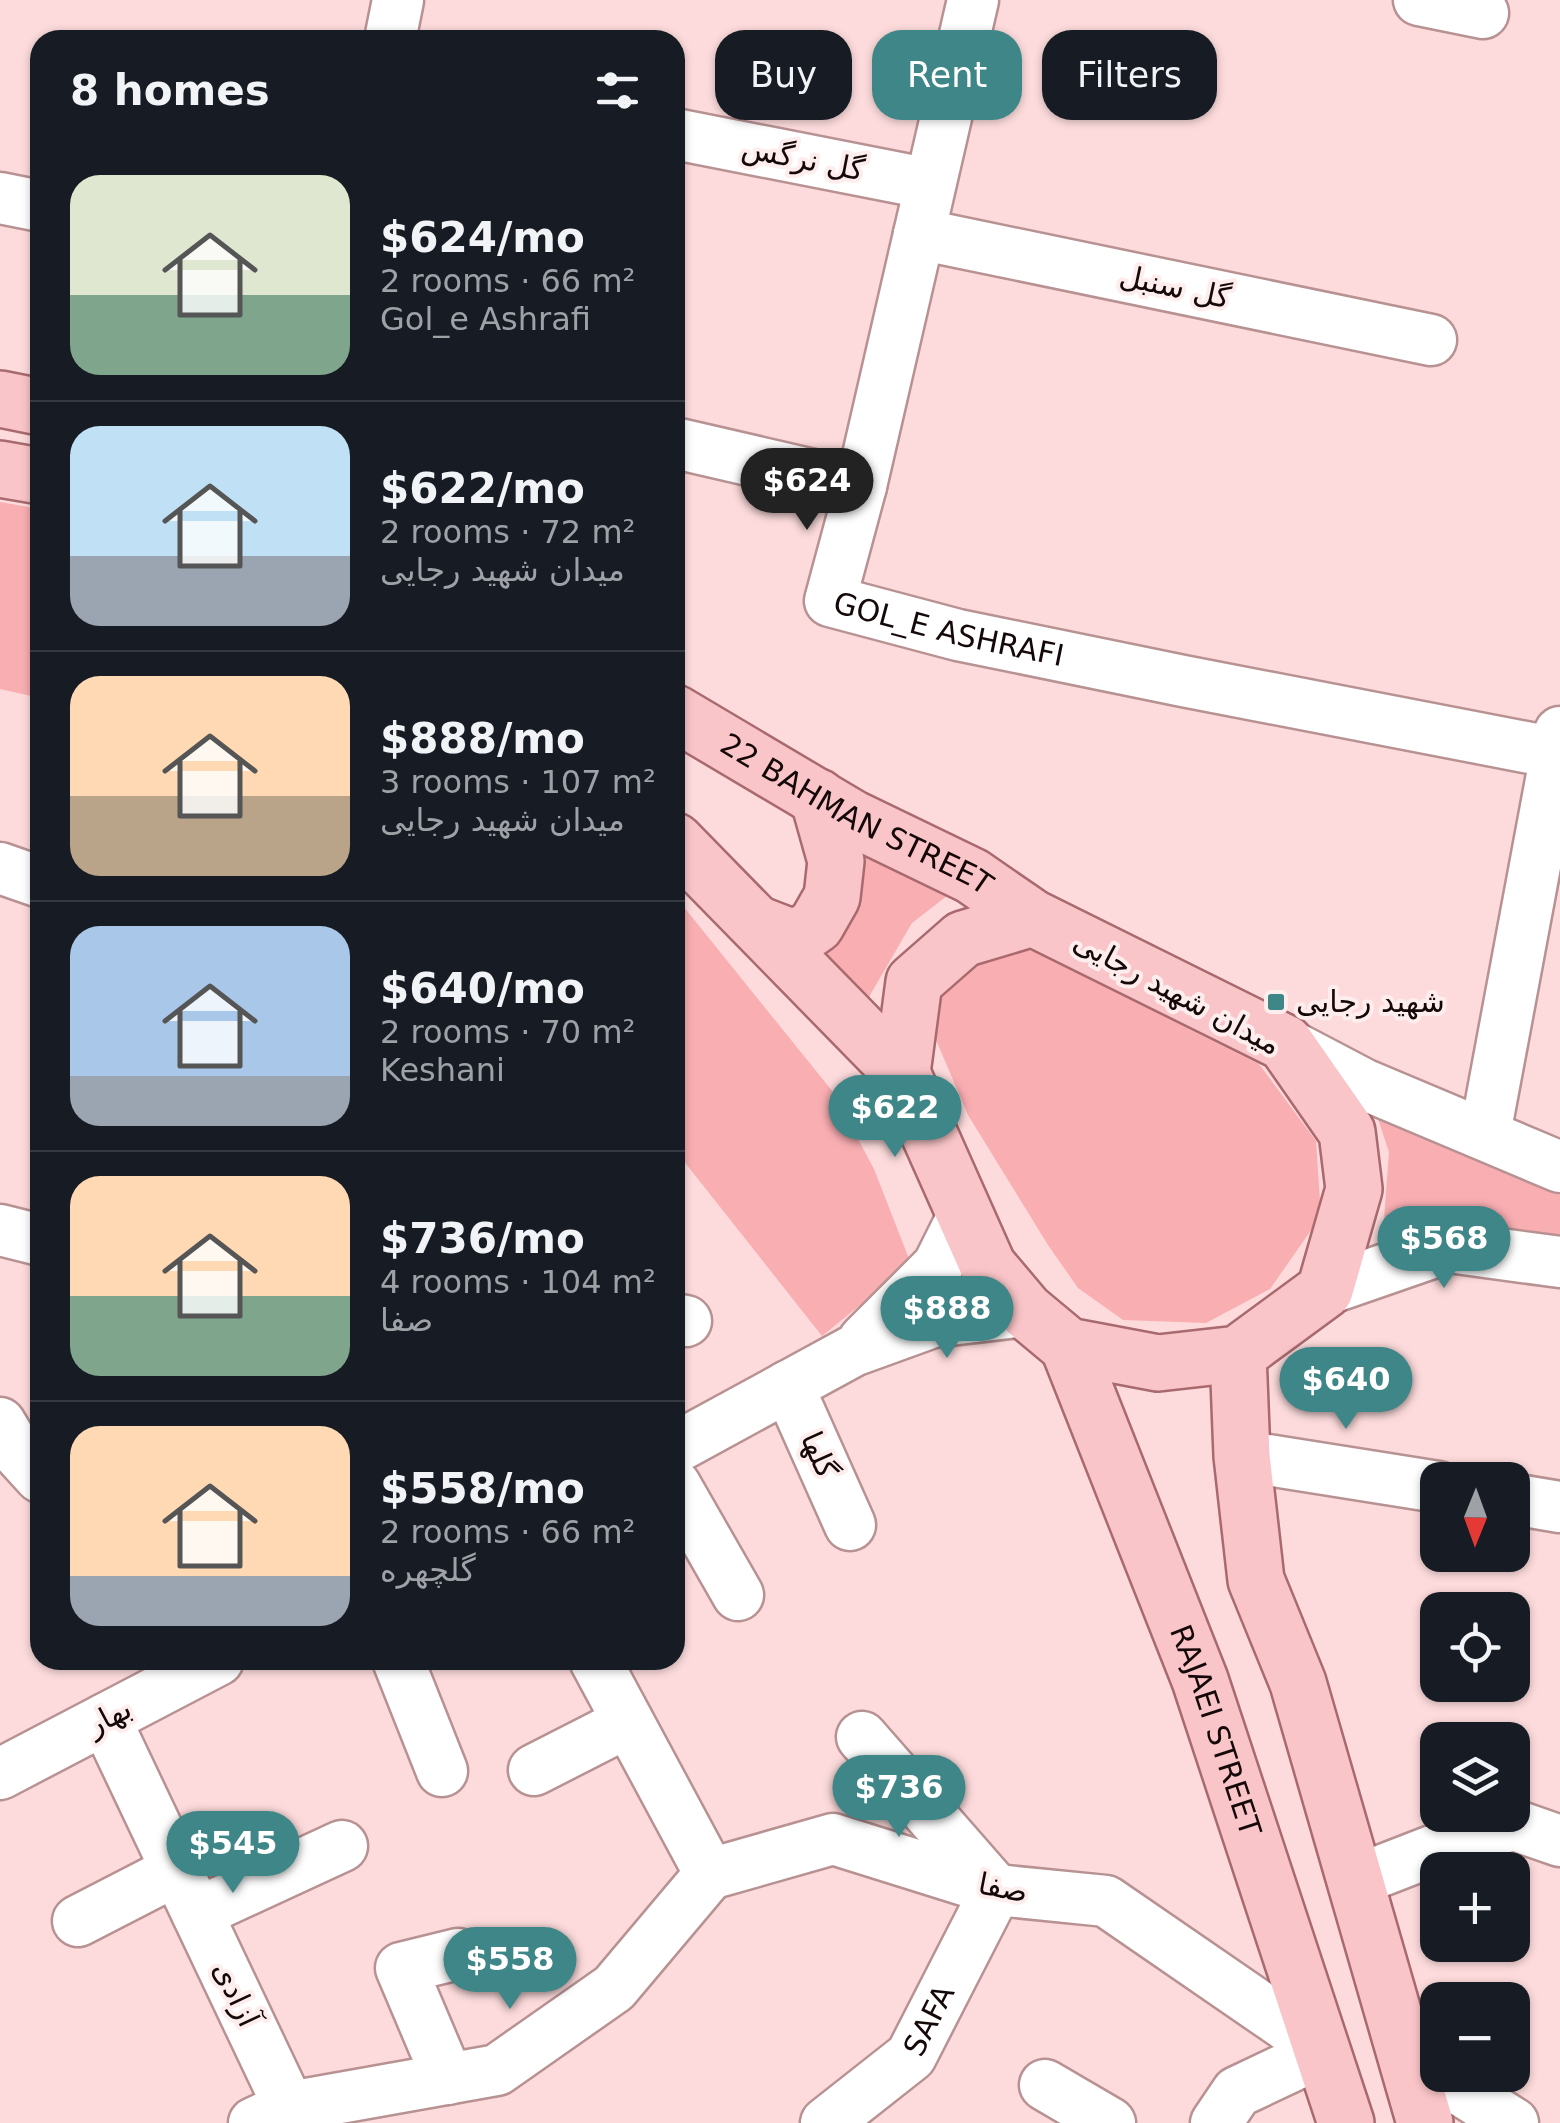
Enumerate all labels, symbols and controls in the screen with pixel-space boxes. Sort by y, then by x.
chip: Buy [715,30,852,120]
chip: Rent [872,30,1022,120]
chip: Filters [1042,30,1217,120]
icon: filters [590,63,645,118]
text: 8 homes [70,66,270,115]
street label: گل نرگس [739,130,868,188]
text: $624/mo [380,213,585,262]
icon: home [150,215,270,335]
street label: گل سنبل [1116,258,1234,315]
text: 2 rooms · 66 m² [380,262,635,300]
text: Gol_e Ashrafi [380,300,591,338]
pin: $624 [748,448,866,533]
text: $624 [762,461,852,499]
text: $622/mo [380,464,585,513]
icon: home [150,466,270,586]
text: 2 rooms · 72 m² [380,513,635,551]
text: میدان شهید رجایی [380,551,625,589]
street label: GOL_E ASHRAFI [830,585,1067,673]
text: $888/mo [380,714,585,763]
icon: home [150,716,270,836]
street label: 22 BAHMAN STREET [714,726,1000,902]
text: 3 rooms · 107 m² [380,763,656,801]
text: میدان شهید رجایی [380,801,625,839]
street label: میدان شهید رجایی [1067,923,1287,1063]
text: $640/mo [380,964,585,1013]
icon: home [150,966,270,1086]
place label: شهید رجایی [1296,984,1445,1020]
marker: شهید رجایی [1265,991,1287,1013]
text: 2 rooms · 70 m² [380,1013,635,1051]
text: Keshani [380,1051,505,1089]
pin: $622 [836,1075,954,1160]
text: $622 [850,1088,940,1126]
pin: $568 [1385,1206,1503,1291]
text: $736/mo [380,1214,585,1263]
icon: home [150,1216,270,1336]
text: $568 [1399,1219,1489,1257]
text: 4 rooms · 104 m² [380,1263,656,1301]
pin: $888 [888,1276,1006,1361]
text: $888 [902,1289,992,1327]
text: صفا [380,1301,433,1339]
pin: $640 [1287,1347,1405,1432]
text: $640 [1301,1360,1391,1398]
street label: گلها [793,1426,845,1485]
north arrow [1420,1462,1530,1572]
map controls [1420,1462,1530,2092]
text: $558/mo [380,1464,585,1513]
icon: home [150,1466,270,1586]
text: 2 rooms · 66 m² [380,1513,635,1551]
text: گلچهره [380,1551,476,1589]
button: locate [1420,1592,1530,1702]
street label: RAJAEI STREET [1163,1620,1268,1841]
street label: بهار [79,1690,138,1745]
button: layers [1420,1722,1530,1832]
pin: $736 [840,1755,958,1840]
text: $736 [854,1768,944,1806]
pin: $545 [174,1811,292,1896]
text: $545 [188,1824,278,1862]
button: + [1420,1852,1530,1962]
street label: صفا [975,1866,1031,1909]
pin: $558 [451,1927,569,2012]
text: $558 [465,1940,555,1978]
street label: آزادی [206,1956,267,2034]
street label: SAFA [896,1979,962,2062]
button: − [1420,1982,1530,2092]

